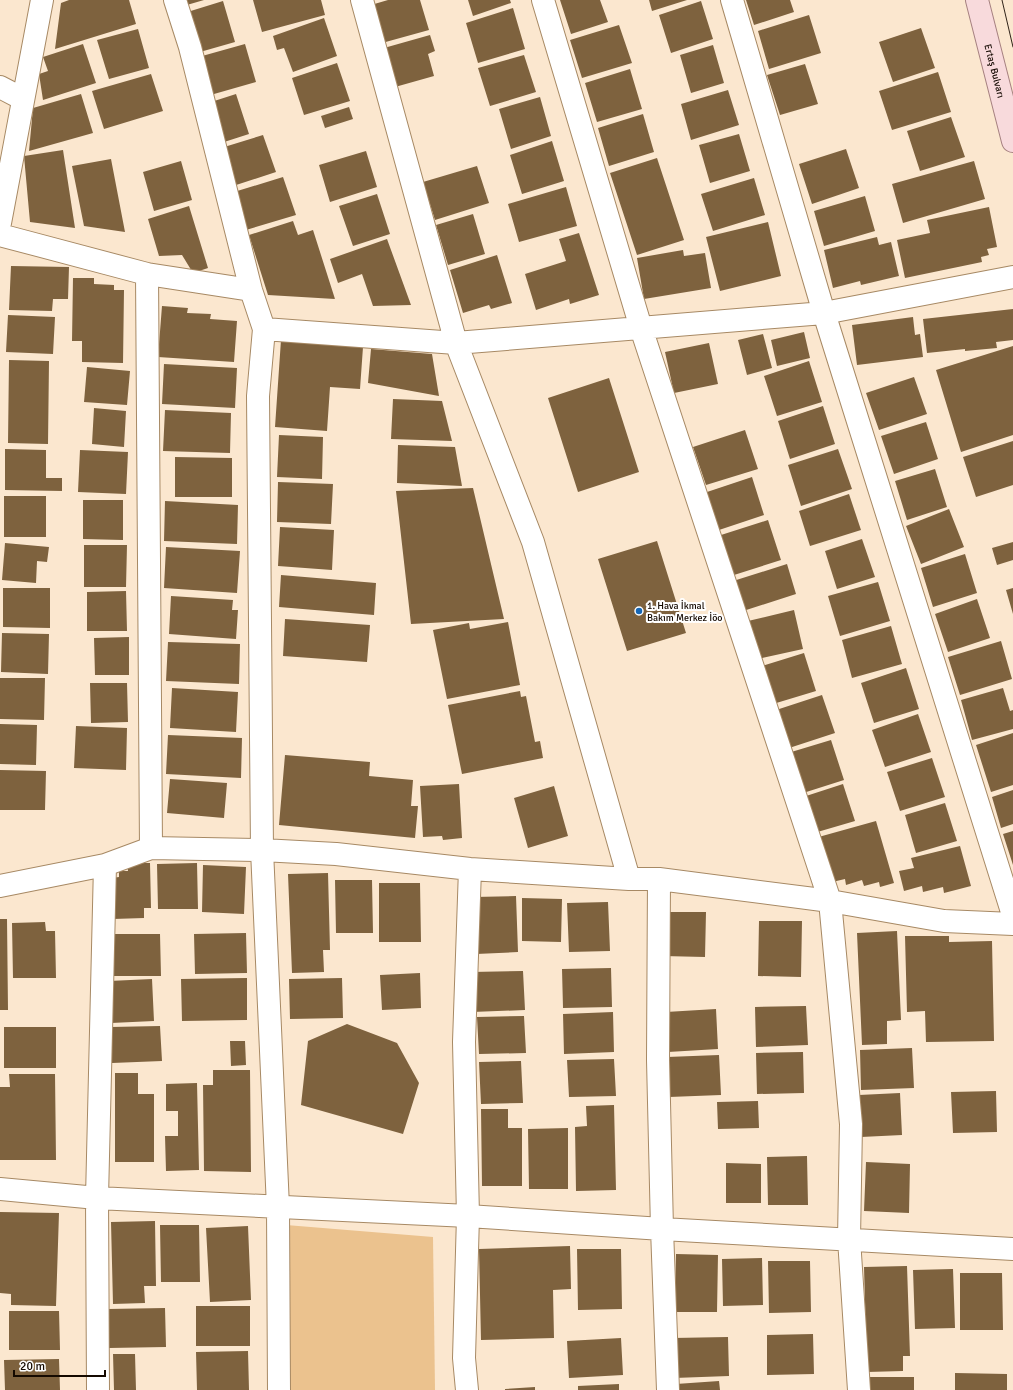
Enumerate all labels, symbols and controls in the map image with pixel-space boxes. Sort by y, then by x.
street label: Ertaş Bulvarı [981,43,1007,99]
place label: 1. Hava İkmal Bakım Merkez İöo [647,600,723,624]
marker: 1. Hava İkmal Bakım Merkez İöo [634,606,644,616]
scale bar [14,1352,105,1378]
text: 20 m [20,1359,45,1374]

